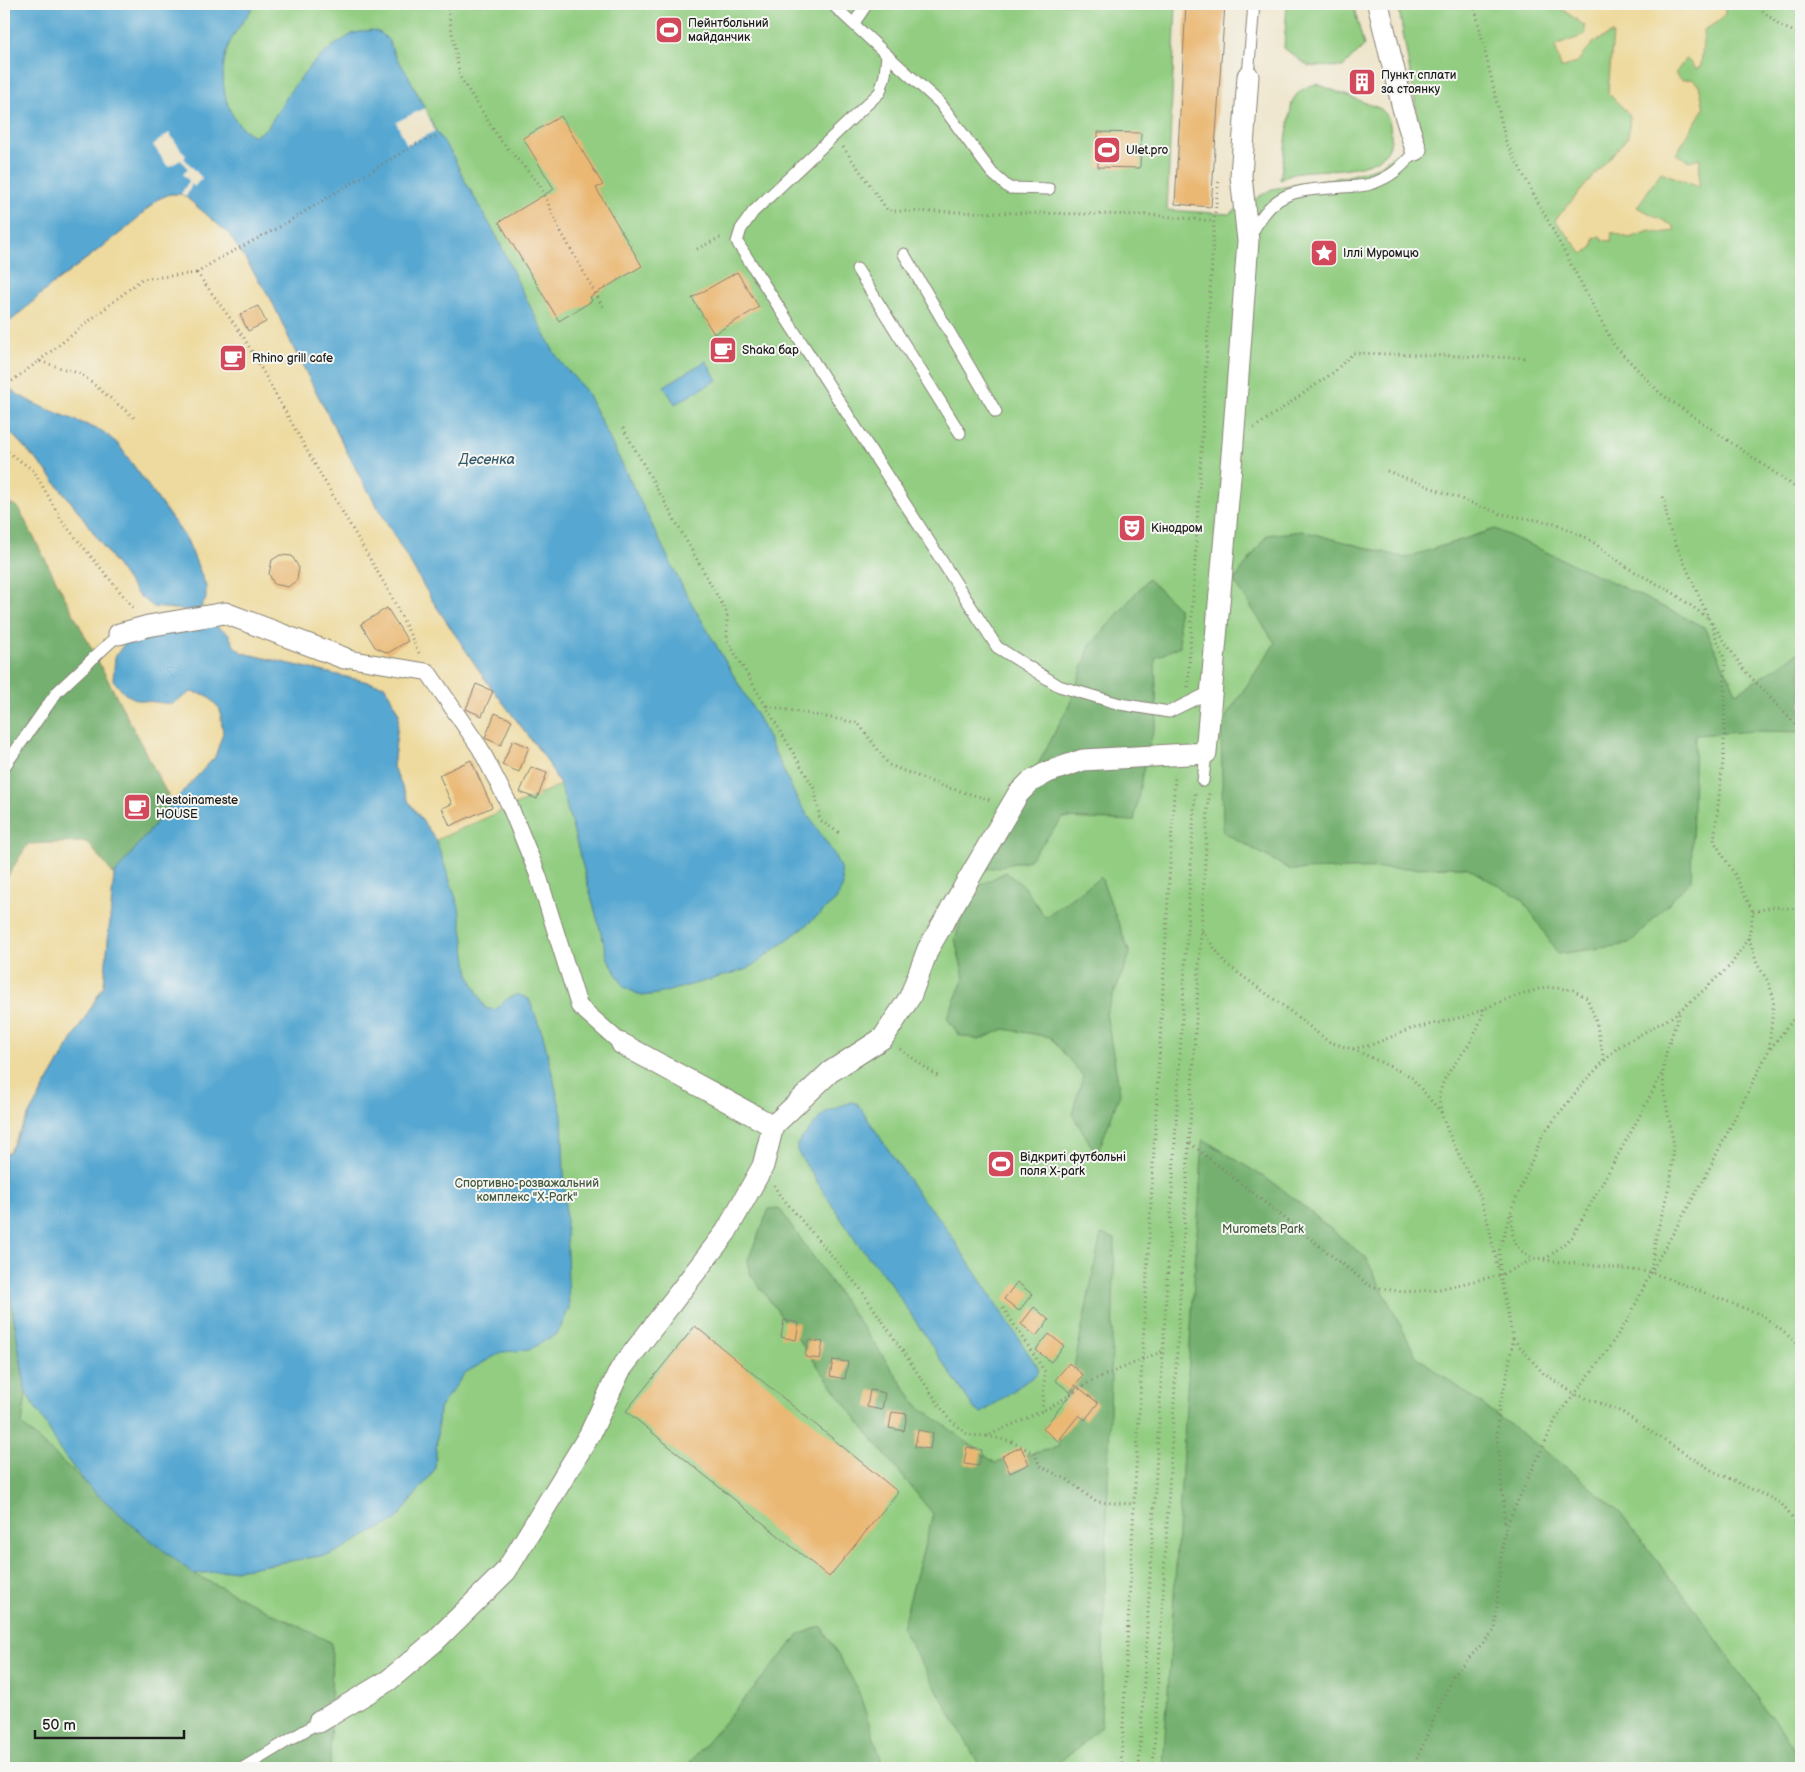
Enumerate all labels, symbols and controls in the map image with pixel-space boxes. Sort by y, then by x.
sports icon: Пейнтбольний майданчик [654,15,684,45]
place label: Пейнтбольний майданчик [688,16,769,45]
building icon: Пункт сплати за стоянку [1347,67,1377,97]
place label: Пункт сплати за стоянку [1381,68,1457,97]
sports icon: Ulet.pro [1092,135,1122,165]
place label: Ulet.pro [1126,143,1169,158]
place icon: Іллі Муромцю [1309,238,1339,268]
place label: Іллі Муромцю [1343,246,1419,261]
cafe icon: Shaka бар [708,335,738,365]
cafe icon: Rhino grill cafe [218,343,248,373]
place label: Shaka бар [742,343,799,358]
place label: Rhino grill cafe [252,351,333,366]
water label: Десенка [458,451,515,468]
theatre icon: Кінодром [1117,513,1147,543]
place label: Кінодром [1151,521,1203,536]
cafe icon: Nestoinameste HOUSE [122,792,152,822]
place label: Nestoinameste HOUSE [156,793,238,822]
sports icon: Відкриті футбольні поля X-park [986,1149,1016,1179]
place label: Відкриті футбольні поля X-park [1020,1150,1126,1179]
park label: Спортивно-розважальний комплекс "Х-Park" [455,1176,599,1205]
park label: Muromets Park [1222,1222,1304,1237]
scale bar [35,1707,184,1739]
text: 50 m [42,1716,76,1735]

